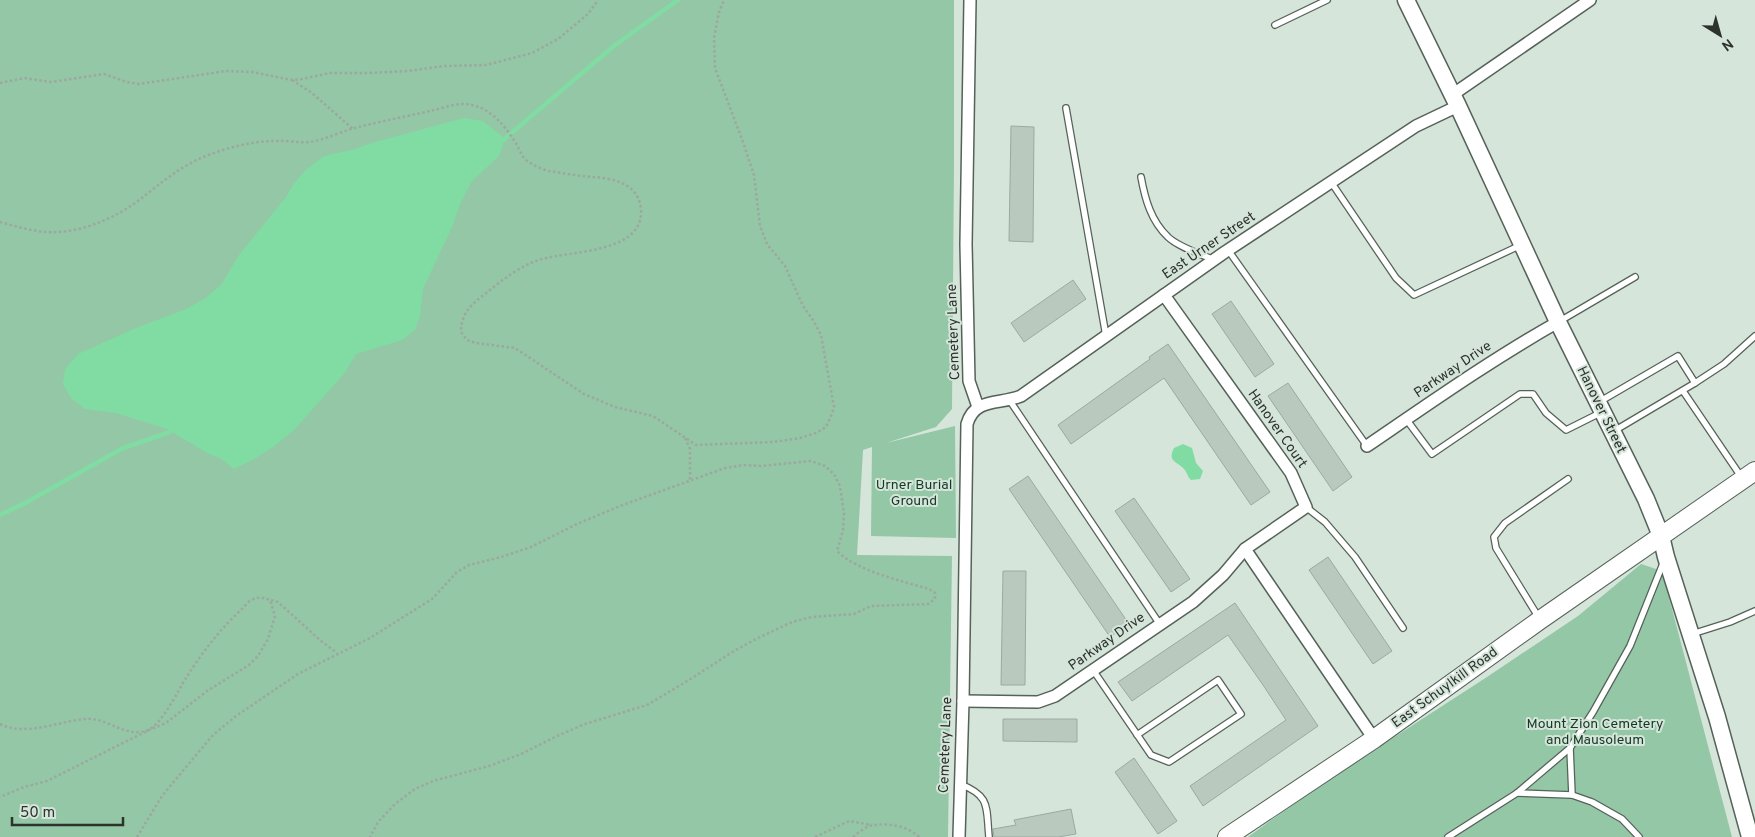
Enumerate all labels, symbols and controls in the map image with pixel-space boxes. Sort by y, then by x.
north arrow [1695,10,1745,60]
text: N [1718,34,1736,54]
street label: East Urner Street [1159,209,1259,283]
street label: Cemetery Lane [944,284,964,380]
street label: Parkway Drive [1411,338,1495,402]
street label: Hanover Street [1573,364,1629,456]
street label: Hanover Court [1244,386,1310,472]
park label: Urner Burial Ground [876,477,952,510]
street label: Parkway Drive [1065,609,1149,675]
street label: East Schuylkill Road [1389,644,1501,732]
street label: Cemetery Lane [936,697,956,793]
park label: Mount Zion Cemetery and Mausoleum [1527,716,1663,749]
scale bar [12,794,124,826]
text: 50 m [20,804,55,823]

